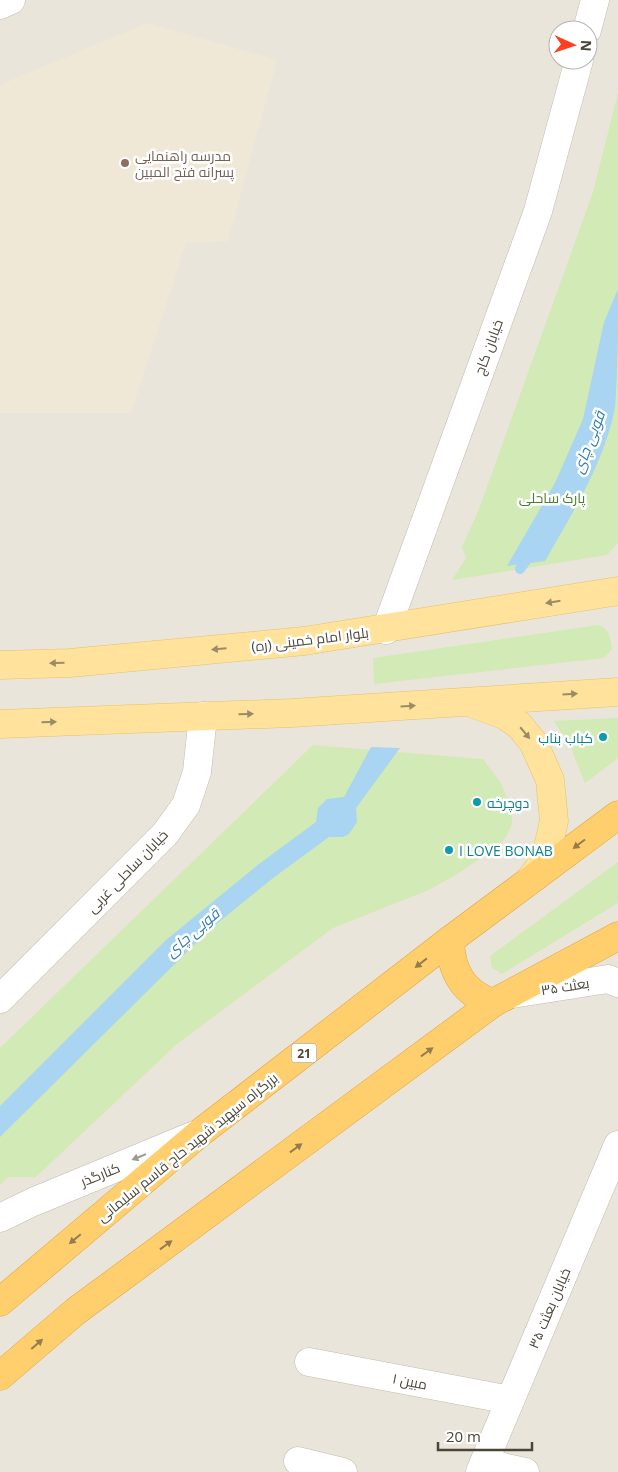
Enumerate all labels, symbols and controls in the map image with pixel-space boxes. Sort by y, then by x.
north arrow [548,20,598,70]
text: N [577,40,596,52]
place label: مدرسه راهنمایی پسرانه فتح المبین [135,146,234,182]
marker: مدرسه راهنمایی پسرانه فتح المبین [119,157,131,169]
street label: خیابان کاج [469,317,507,377]
water label: قوبی چای [567,407,610,476]
park label: پارک ساحلی [519,488,585,508]
one-way arrow [544,599,560,607]
street label: بلوار امام خمینی (ره) [250,622,370,657]
one-way arrow [210,645,226,653]
one-way arrow [49,659,65,667]
one-way arrow [563,690,579,698]
one-way arrow [401,701,417,709]
one-way arrow [238,710,254,718]
one-way arrow [41,718,57,726]
one-way arrow [520,726,531,739]
place label: کباب بناب [538,728,593,747]
marker: کباب بناب [597,731,609,743]
place label: دوچرخه [487,793,529,813]
marker: دوچرخه [471,796,483,808]
street label: خیابان ساحلی غربی [82,825,172,917]
one-way arrow [573,839,586,850]
place label: I LOVE BONAB [459,841,553,860]
marker: I LOVE BONAB [443,844,455,856]
water label: قوبی چای [161,903,224,962]
one-way arrow [415,957,428,968]
street label: بعثت ۳۵ [539,973,591,999]
road number: 21 [292,1044,316,1062]
one-way arrow [420,1047,434,1057]
street label: بزرگراه سپهبد شهید حاج قاسم سلیمانی [93,1068,282,1227]
one-way arrow [289,1143,302,1154]
one-way arrow [132,1154,147,1162]
street label: کنارگذر [76,1157,123,1191]
one-way arrow [69,1233,82,1244]
one-way arrow [159,1240,172,1250]
street label: خیابان بعثت ۳۵ [523,1265,575,1351]
one-way arrow [30,1339,43,1350]
street label: مبین ۱ [391,1368,429,1394]
scale bar [438,1420,532,1452]
text: 20 m [446,1426,481,1446]

